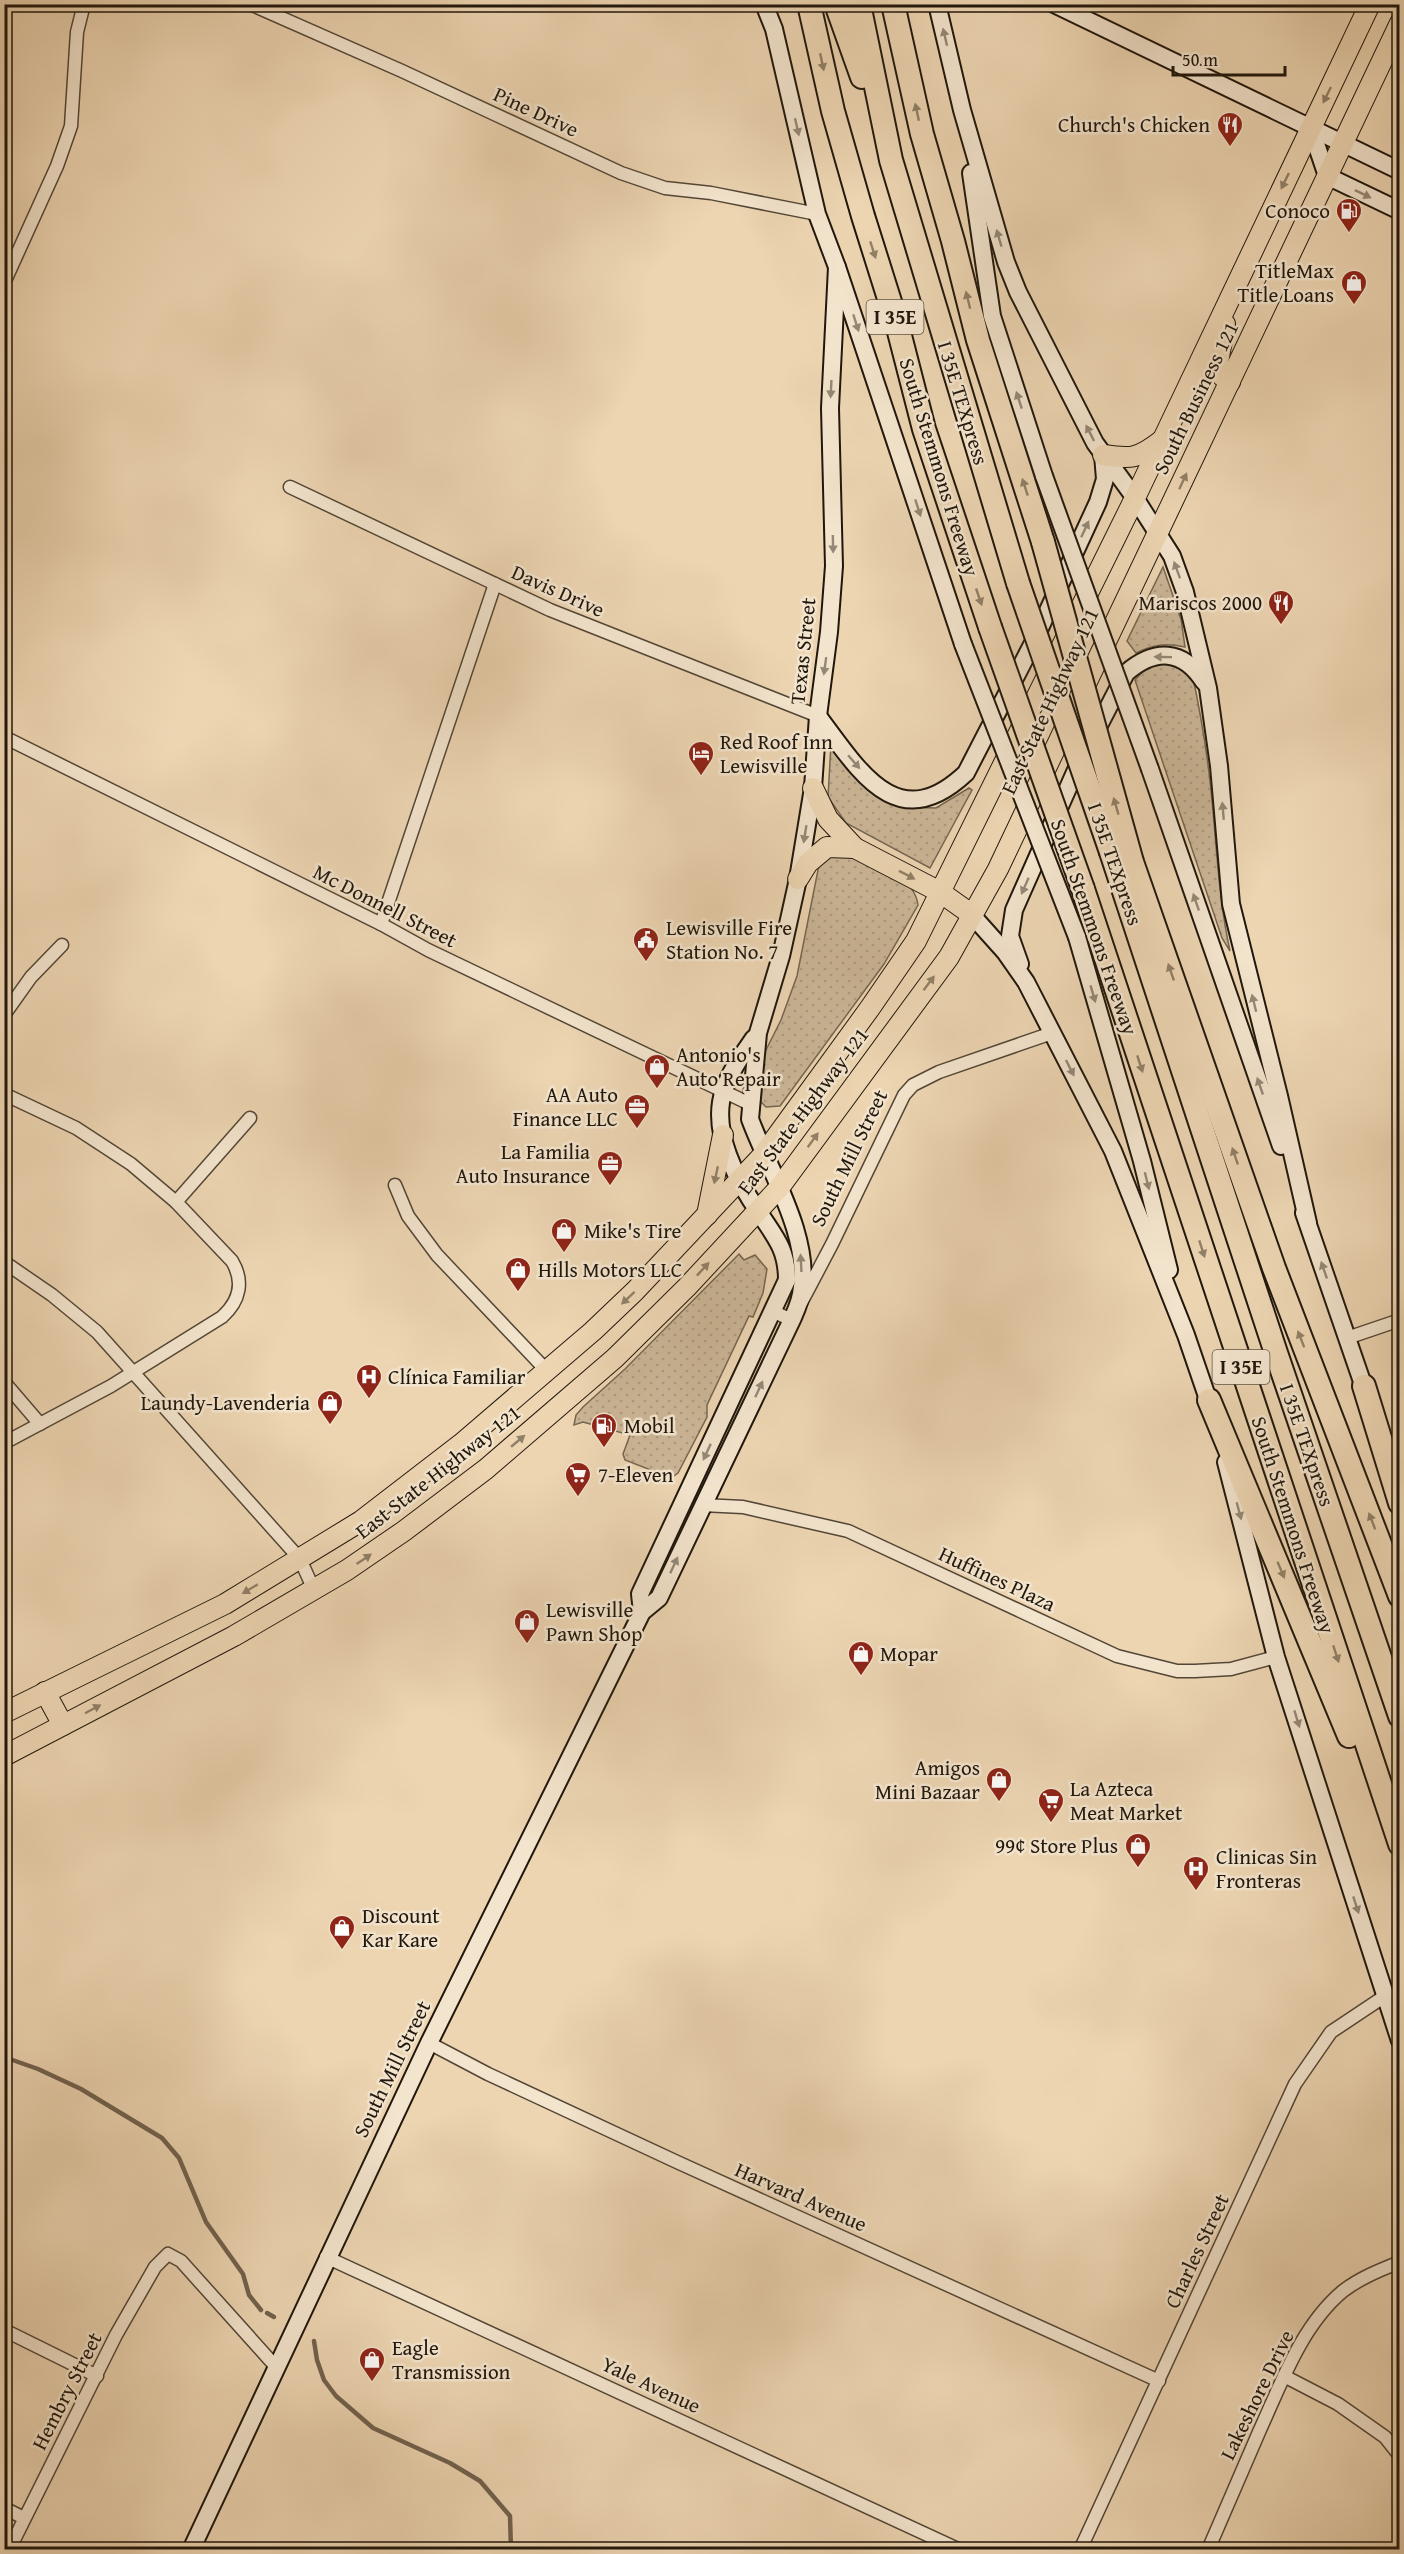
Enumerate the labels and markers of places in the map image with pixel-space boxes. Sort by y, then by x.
place label: Church's Chicken [1058,109,1210,140]
restaurant icon: Church's Chicken [1215,110,1245,148]
place label: Conoco [1265,195,1330,226]
fuel station icon: Conoco [1334,196,1364,234]
place label: TitleMax Title Loans [1238,255,1334,310]
shop icon: TitleMax Title Loans [1339,268,1369,306]
place label: Mariscos 2000 [1139,587,1262,618]
restaurant icon: Mariscos 2000 [1266,588,1296,626]
place label: Red Roof Inn Lewisville [720,726,833,781]
hotel icon: Red Roof Inn Lewisville [686,739,716,777]
place label: Lewisville Fire Station No. 7 [666,912,792,967]
public building icon: Lewisville Fire Station No. 7 [631,925,661,963]
place label: Antonio's Auto Repair [676,1039,781,1094]
shop icon: Antonio's Auto Repair [642,1052,672,1090]
place label: AA Auto Finance LLC [513,1079,618,1134]
office icon: AA Auto Finance LLC [622,1092,652,1130]
place label: La Familia Auto Insurance [456,1136,590,1191]
office icon: La Familia Auto Insurance [595,1149,625,1187]
place label: Mike's Tire [584,1215,682,1246]
shop icon: Mike's Tire [549,1216,579,1254]
place label: Hills Motors LLC [538,1254,682,1285]
shop icon: Hills Motors LLC [503,1255,533,1293]
place label: Clínica Familiar [388,1361,526,1392]
hospital icon: Clínica Familiar [354,1362,384,1400]
place label: Laundy-Lavenderia [141,1387,310,1418]
shop icon: Laundy-Lavenderia [315,1388,345,1426]
place label: Mobil [624,1410,675,1441]
fuel station icon: Mobil [589,1411,619,1449]
place label: 7-Eleven [598,1459,674,1490]
supermarket icon: 7-Eleven [563,1460,593,1498]
place label: Lewisville Pawn Shop [546,1594,642,1649]
shop icon: Lewisville Pawn Shop [512,1607,542,1645]
place label: Mopar [880,1638,938,1669]
shop icon: Mopar [846,1639,876,1677]
place label: Amigos Mini Bazaar [875,1752,980,1807]
shop icon: Amigos Mini Bazaar [984,1765,1014,1803]
place label: La Azteca Meat Market [1070,1773,1183,1828]
supermarket icon: La Azteca Meat Market [1036,1786,1066,1824]
place label: 99¢ Store Plus [995,1830,1118,1861]
shop icon: 99¢ Store Plus [1123,1831,1153,1869]
place label: Clinicas Sin Fronteras [1216,1841,1317,1896]
hospital icon: Clinicas Sin Fronteras [1181,1854,1211,1892]
place label: Discount Kar Kare [362,1900,440,1955]
shop icon: Discount Kar Kare [327,1913,357,1951]
place label: Eagle Transmission [392,2332,511,2387]
shop icon: Eagle Transmission [357,2345,387,2383]

